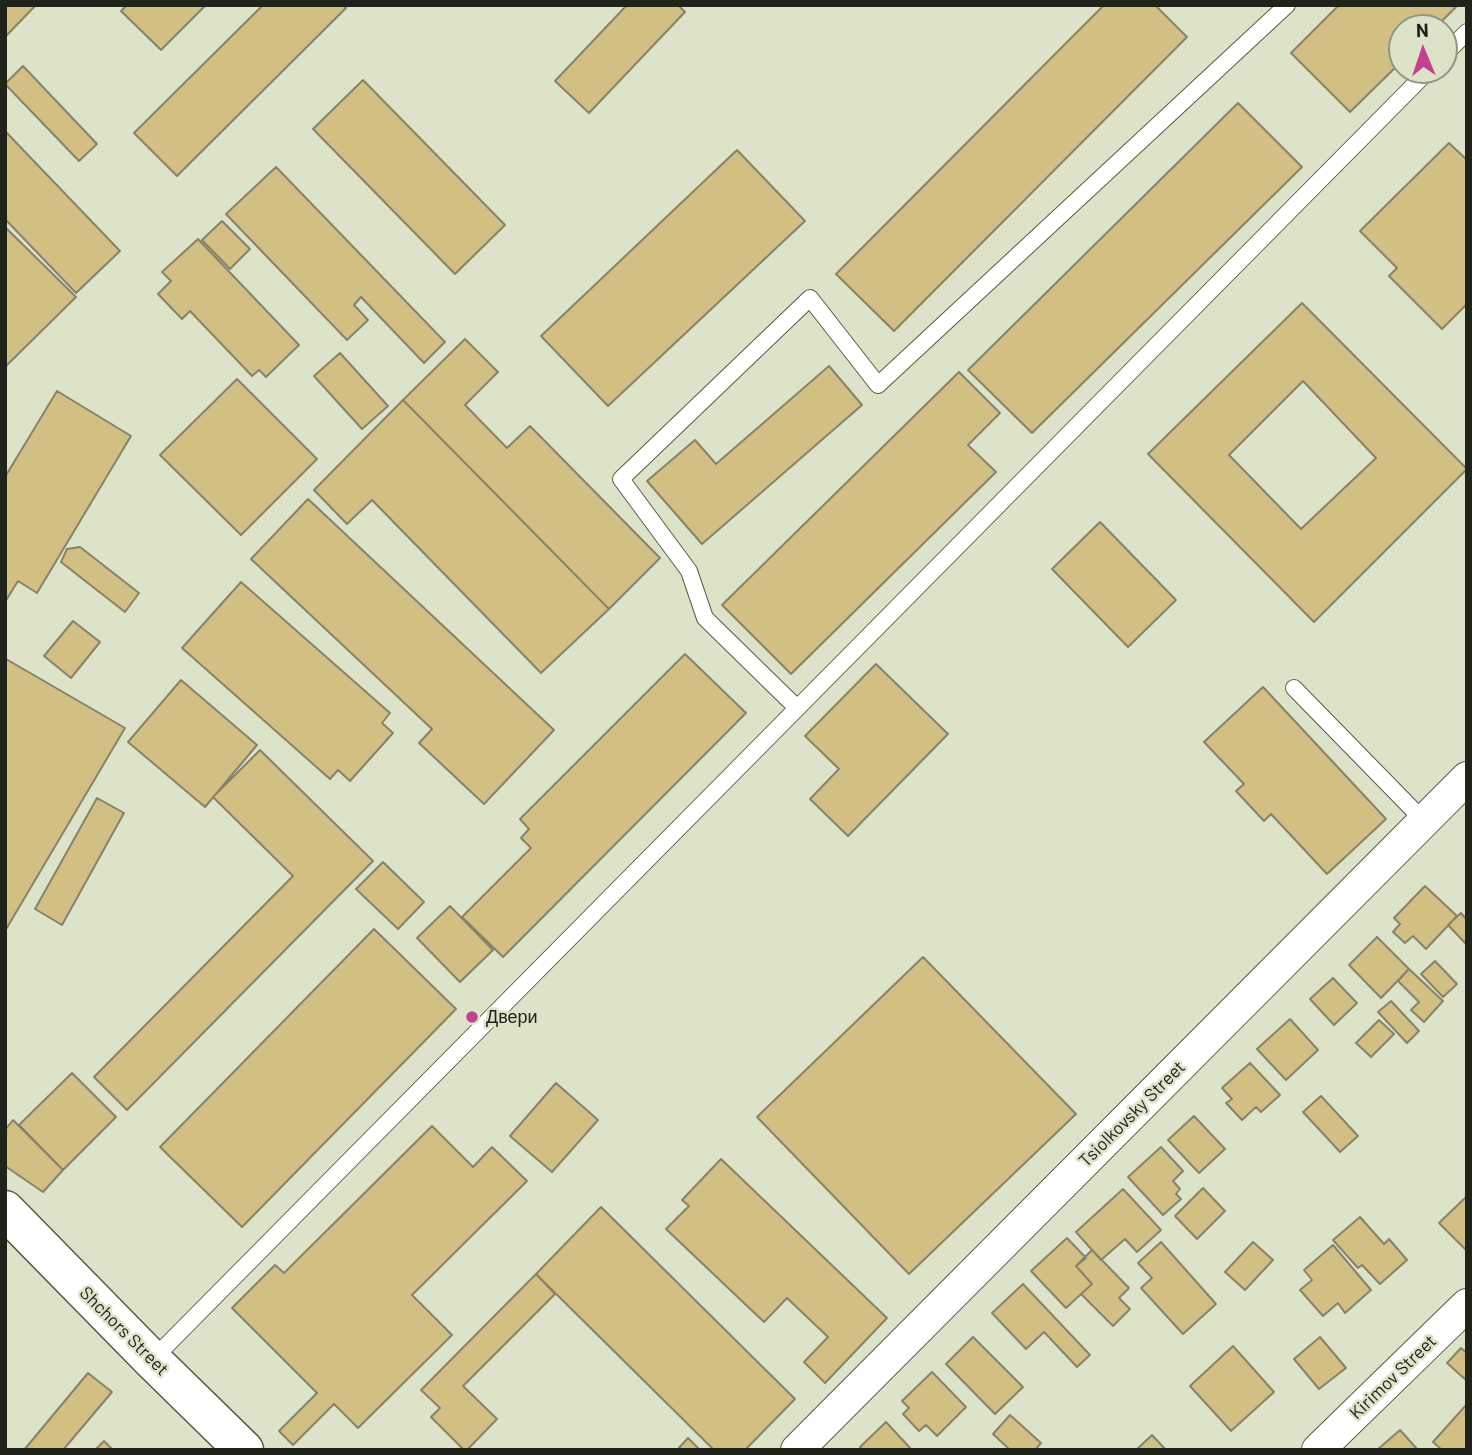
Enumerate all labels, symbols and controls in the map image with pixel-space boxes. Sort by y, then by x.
north arrow [1388,14,1458,84]
text: N [1416,18,1429,41]
place label: Двери [486,1006,538,1028]
marker: Двери [464,1009,480,1025]
street label: Tsiolkovsky Street [1074,1056,1190,1172]
street label: Shchors Street [75,1282,173,1380]
street label: Kirimov Street [1345,1330,1441,1424]

